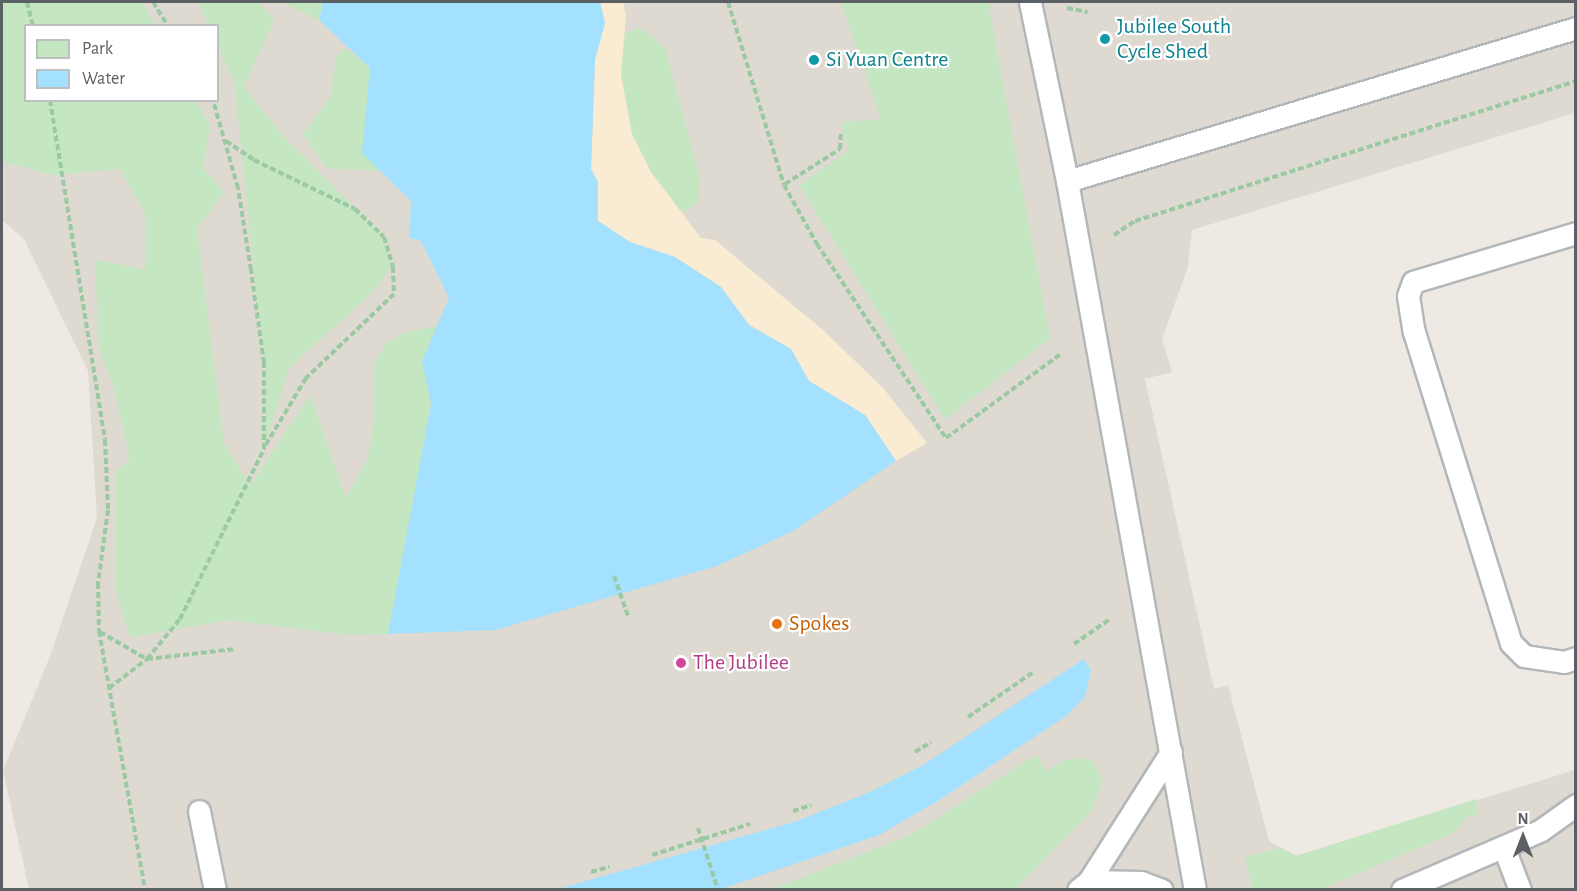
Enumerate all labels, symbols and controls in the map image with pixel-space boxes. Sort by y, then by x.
place label: Jubilee South Cycle Shed [1117,13,1231,64]
legend [24,24,219,102]
marker: Jubilee South Cycle Shed [1098,32,1112,46]
text: Park [82,40,113,58]
place label: Si Yuan Centre [826,47,948,73]
marker: Si Yuan Centre [807,53,821,67]
text: Water [82,70,125,88]
place label: Spokes [789,611,849,637]
marker: Spokes [770,617,784,631]
place label: The Jubilee [693,650,789,676]
marker: The Jubilee [674,656,688,670]
north arrow [1493,807,1553,867]
text: N [1517,811,1529,827]

